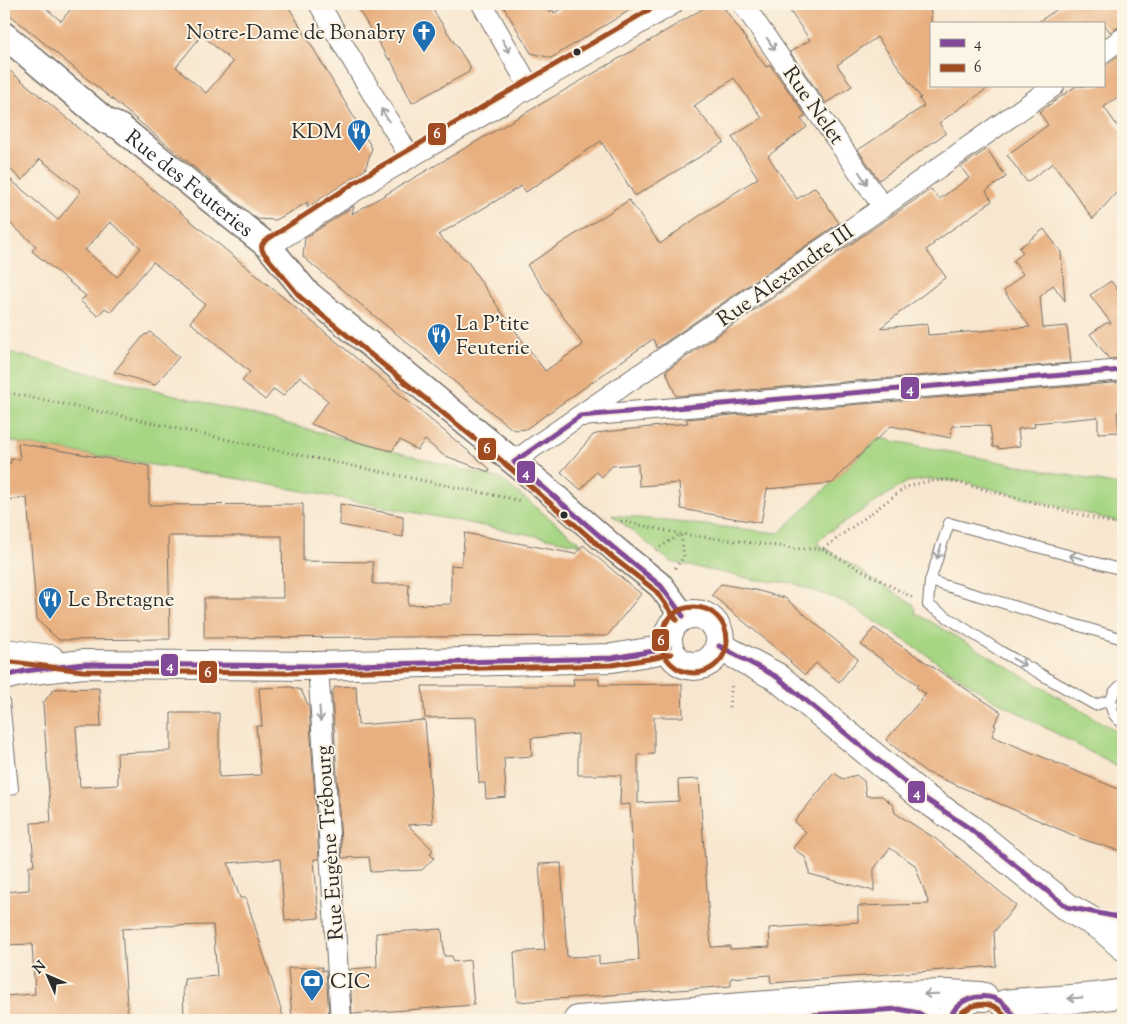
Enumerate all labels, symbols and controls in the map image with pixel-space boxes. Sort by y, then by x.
place label: Notre-Dame de Bonabry [186,19,407,49]
church icon: Notre-Dame de Bonabry [411,19,437,53]
legend [930,22,1104,88]
text: 4 [974,34,982,55]
one-way arrow [766,37,776,51]
one-way arrow [501,38,511,53]
unlabelled marker [572,47,582,57]
text: 6 [974,58,981,79]
street label: Rue Nelet [774,61,850,151]
one-way arrow [380,109,390,123]
place label: KDM [291,118,342,148]
restaurant icon: KDM [346,118,372,152]
line badge: 6 [427,122,447,146]
street label: Rue des Feuteries [118,124,259,246]
text: 6 [434,125,441,145]
one-way arrow [858,170,868,184]
street label: Rue Alexandre III [712,218,861,335]
place label: La P'tite Feuterie [456,310,530,364]
restaurant icon: La P'tite Feuterie [426,322,452,356]
line badge: 4 [900,376,920,400]
text: 4 [905,380,914,400]
line badge: 6 [477,437,497,461]
text: 6 [484,440,491,460]
line badge: 4 [516,460,536,484]
text: 4 [521,464,530,484]
unlabelled marker [559,510,569,520]
one-way arrow [934,543,944,559]
one-way arrow [1069,552,1085,561]
restaurant icon: Le Bretagne [37,586,63,620]
place label: Le Bretagne [68,586,175,616]
line badge: 6 [651,628,670,652]
text: 6 [658,632,665,652]
line badge: 4 [160,653,179,677]
text: 4 [165,657,174,677]
one-way arrow [1012,657,1026,667]
line badge: 6 [198,660,218,684]
text: 6 [205,664,212,684]
one-way arrow [316,706,325,722]
street label: Rue Eugène Trébourg [309,744,353,941]
line badge: 4 [907,780,926,804]
text: 4 [912,784,921,804]
north arrow [22,952,72,1002]
text: N [29,957,51,979]
bank icon: CIC [299,968,325,1002]
place label: CIC [330,968,371,998]
one-way arrow [923,990,939,999]
one-way arrow [1067,994,1083,1003]

